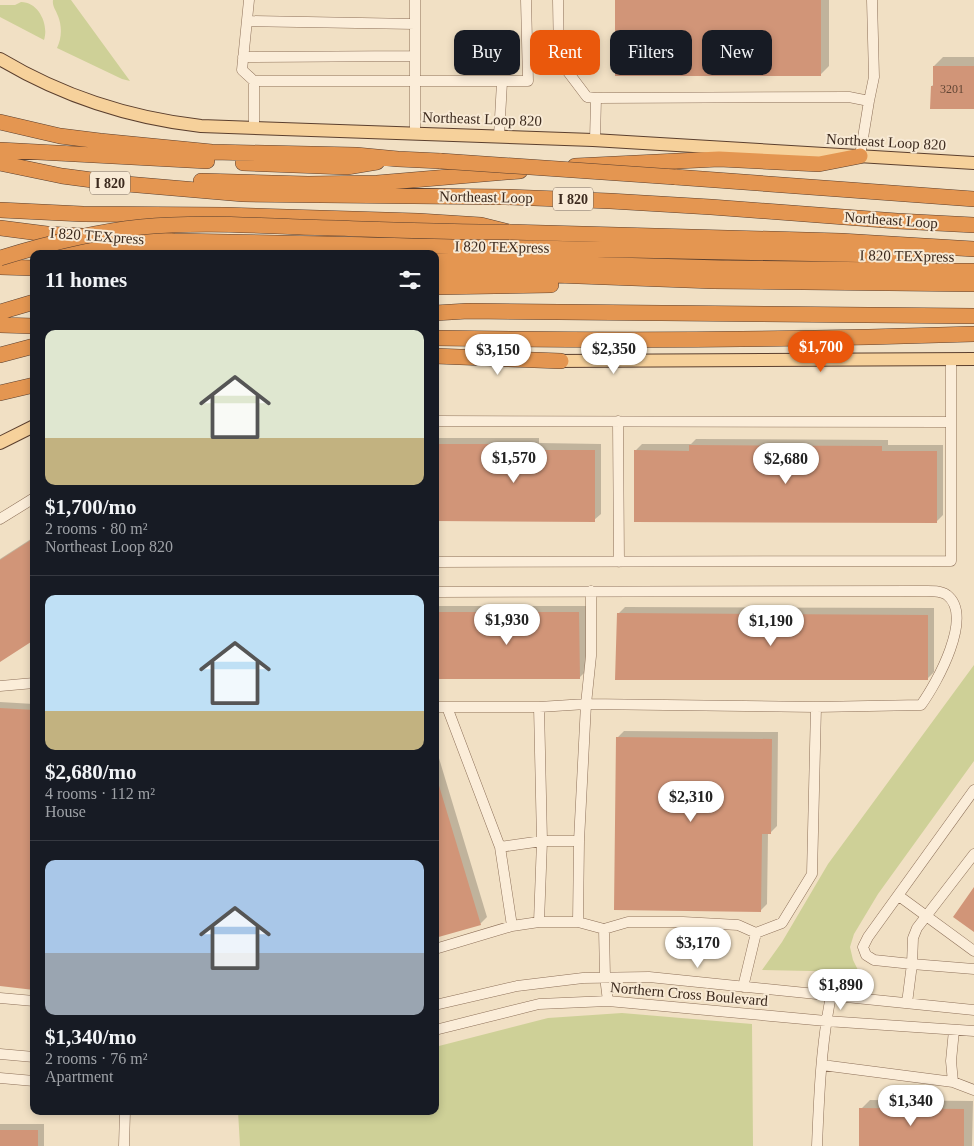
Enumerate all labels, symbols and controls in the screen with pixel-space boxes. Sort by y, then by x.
chip: Buy [454,30,520,75]
chip: Rent [530,30,600,75]
chip: Filters [610,30,692,75]
chip: New [702,30,772,75]
house number: 3201 [940,82,964,96]
street label: Northeast Loop 820 [422,109,542,129]
street label: Northeast Loop 820 [826,131,946,153]
road number: I 820 [90,172,130,194]
street label: Northeast Loop [439,188,533,206]
road number: I 820 [553,188,593,210]
street label: Northeast Loop [844,209,938,231]
street label: I 820 TEXpress [49,225,145,247]
street label: I 820 TEXpress [455,238,550,256]
street label: I 820 TEXpress [860,247,955,265]
icon: filters [396,266,424,294]
text: 11 homes [45,268,127,292]
pin: $1,700 [780,330,862,373]
pin: $2,350 [573,332,655,375]
pin: $3,150 [457,334,539,376]
text: $1,700 [799,338,843,355]
text: $2,350 [592,340,636,357]
text: $3,150 [476,341,520,358]
icon: home [190,362,280,452]
pin: $1,570 [473,442,555,484]
pin: $2,680 [745,442,827,485]
text: $1,570 [492,449,536,466]
text: $2,680 [764,450,808,467]
text: $1,700/mo [45,495,137,519]
text: 2 rooms · 80 m² [45,520,148,537]
text: Northeast Loop 820 [45,538,173,555]
pin: $1,930 [466,604,548,646]
pin: $1,190 [730,604,812,647]
text: $1,930 [485,611,529,628]
text: $1,190 [749,612,793,629]
icon: home [190,628,280,718]
text: $2,680/mo [45,760,137,784]
pin: $2,310 [650,780,732,823]
text: 4 rooms · 112 m² [45,785,155,802]
text: $2,310 [669,788,713,805]
text: House [45,803,86,820]
icon: home [190,893,280,983]
pin: $3,170 [657,926,739,969]
text: $3,170 [676,934,720,951]
pin: $1,890 [800,968,882,1011]
text: $1,890 [819,976,863,993]
street label: Northern Cross Boulevard [609,979,769,1009]
text: $1,340/mo [45,1025,137,1049]
text: 2 rooms · 76 m² [45,1050,148,1067]
text: Apartment [45,1068,113,1085]
pin: $1,340 [870,1084,952,1127]
text: $1,340 [889,1092,933,1109]

